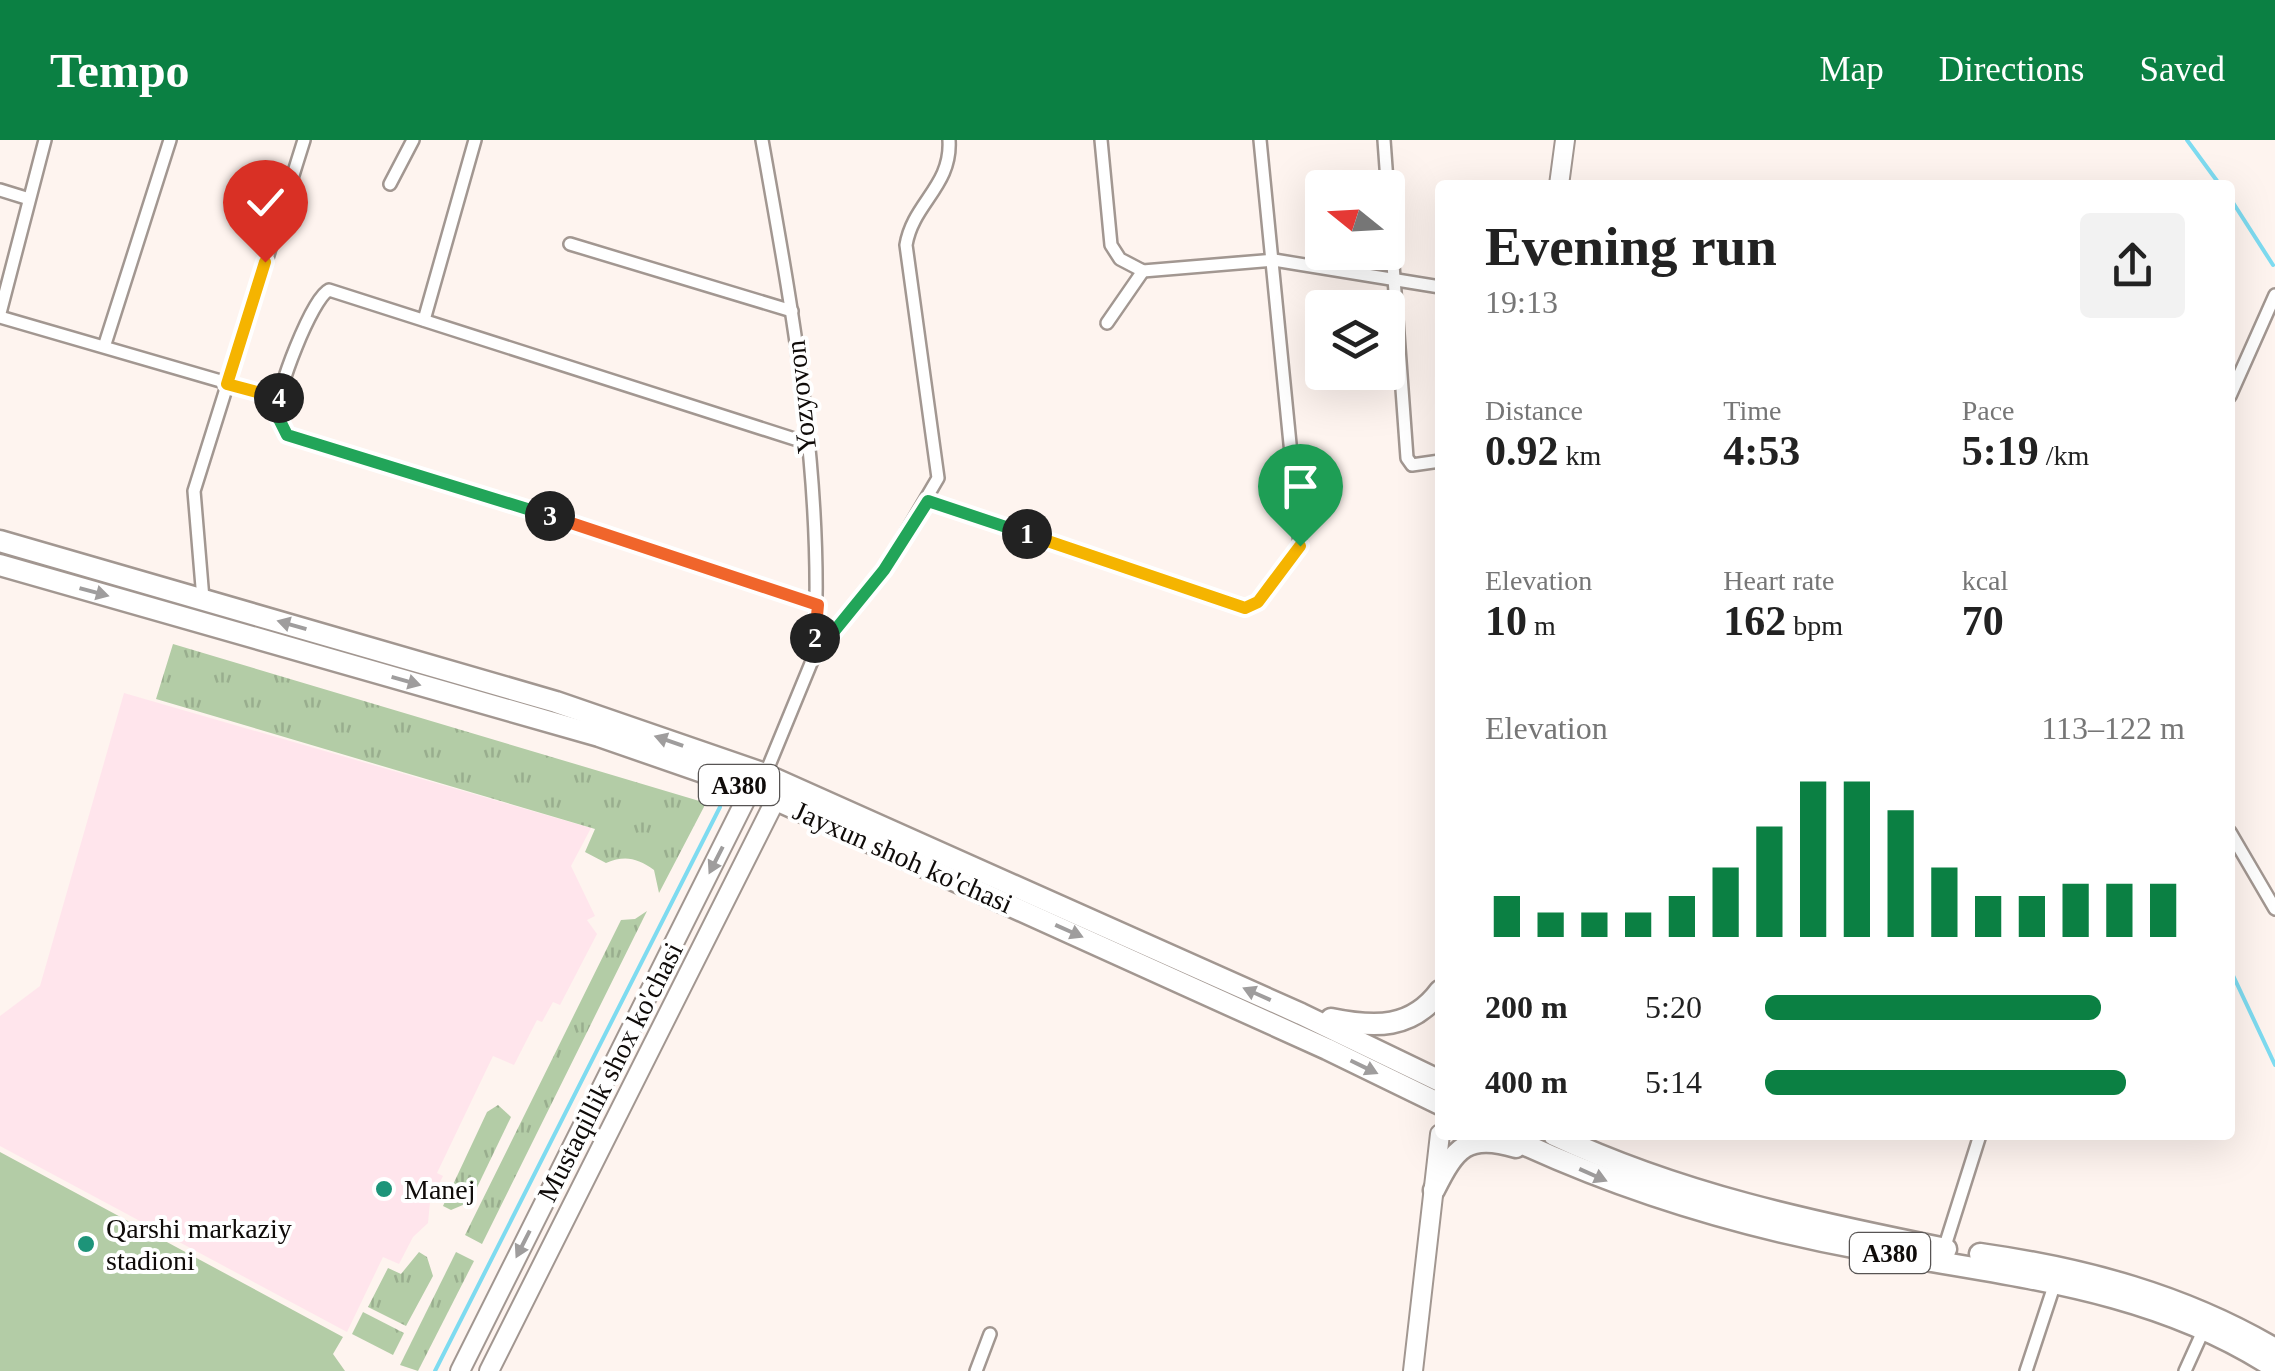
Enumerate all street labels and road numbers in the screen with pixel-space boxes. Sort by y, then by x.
street label: Yozyovon [780,339,822,455]
road number: A380 [699,765,779,805]
street label: Jayxun shoh ko'chasi [789,795,1018,919]
street label: Mustaqillik shox ko'chasi [531,937,689,1207]
road number: A380 [1850,1233,1930,1273]

